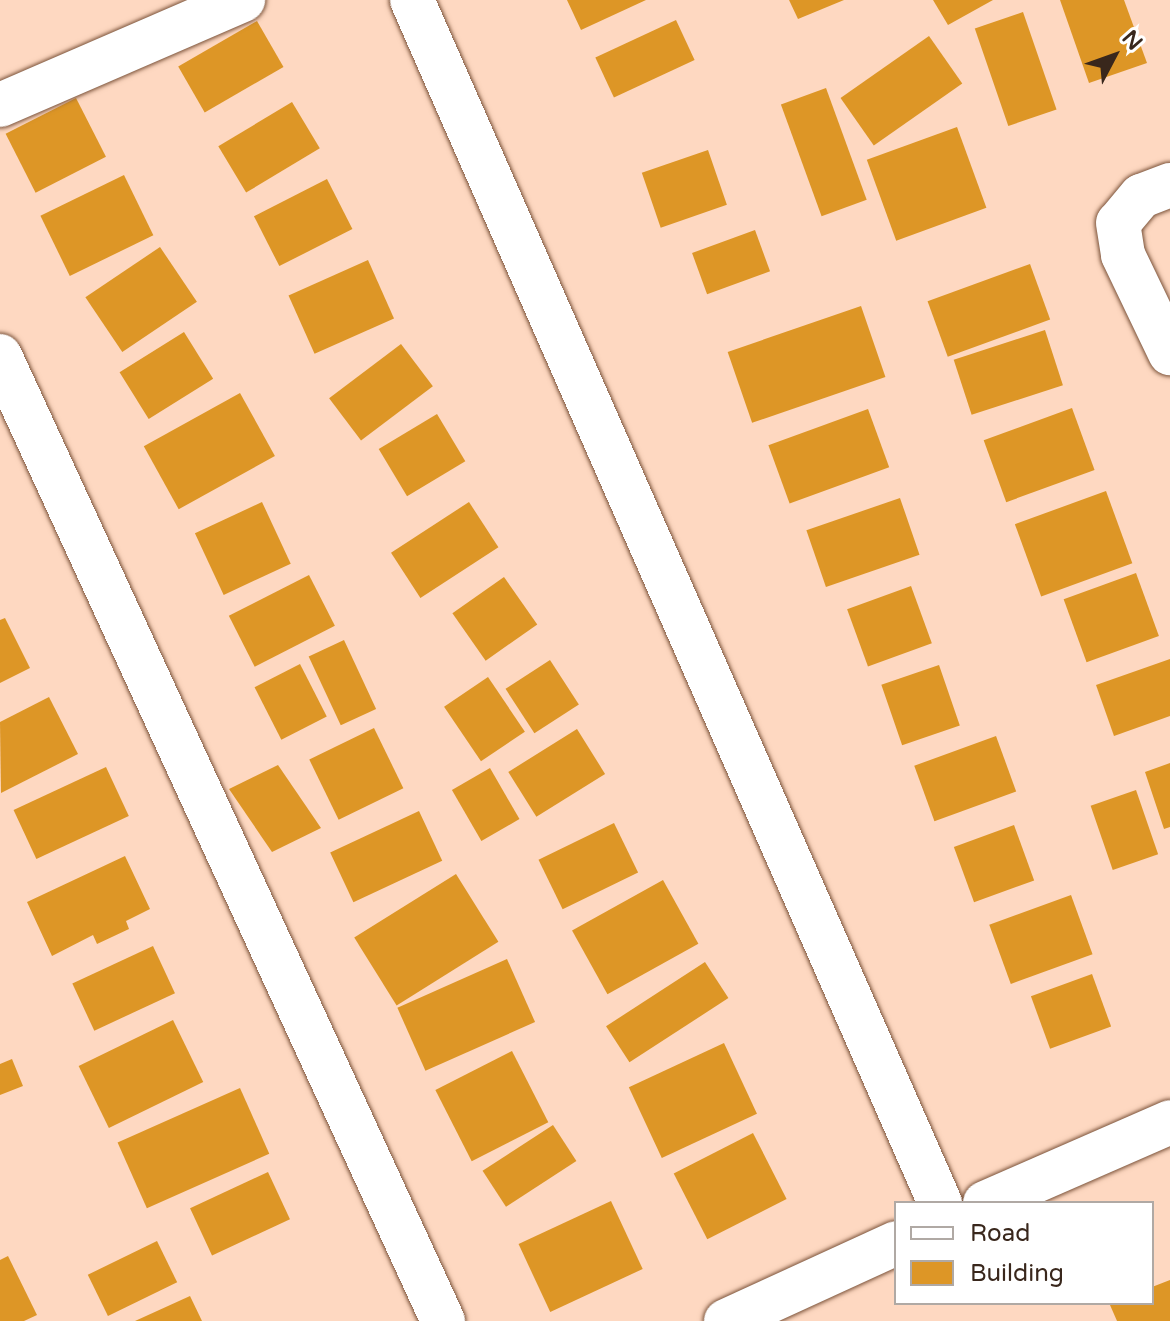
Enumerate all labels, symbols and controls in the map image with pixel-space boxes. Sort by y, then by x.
north arrow [1074,16,1154,96]
text: N [1116,25,1148,55]
legend [894,1201,1154,1305]
text: Road [970,1219,1030,1248]
text: Building [970,1259,1064,1288]

